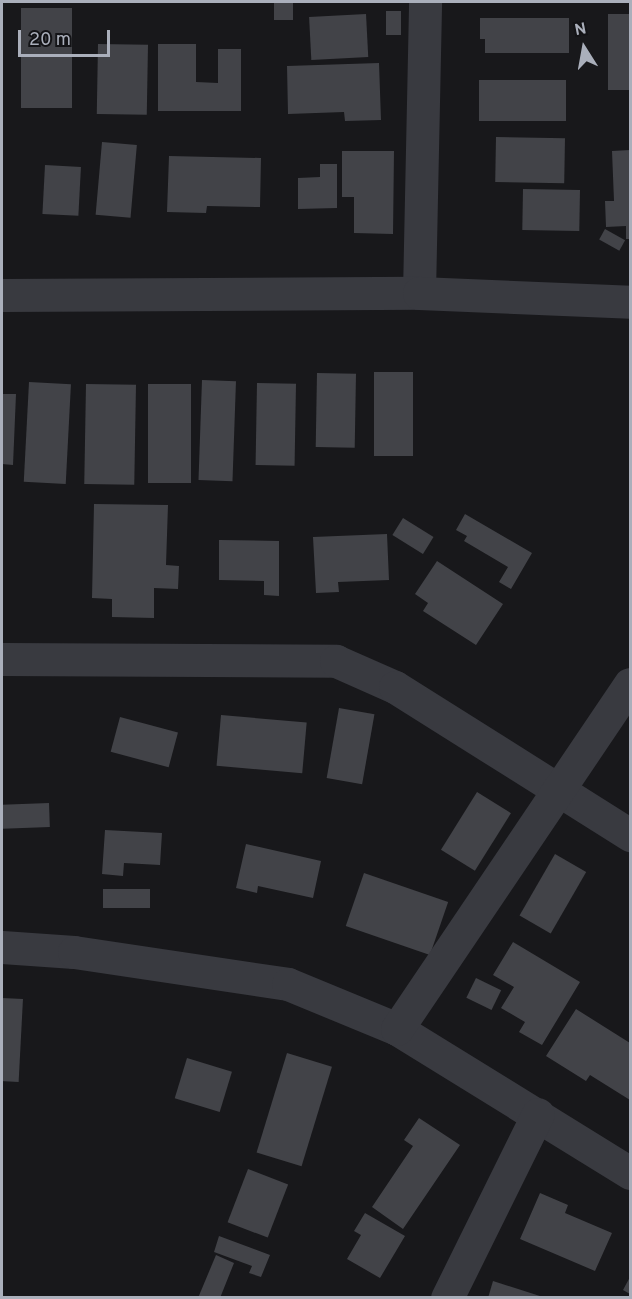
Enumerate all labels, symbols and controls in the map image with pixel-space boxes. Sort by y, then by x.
scale bar [21,18,112,56]
north arrow [554,18,614,78]
text: N [573,19,588,41]
text: 20 m [29,29,71,52]

